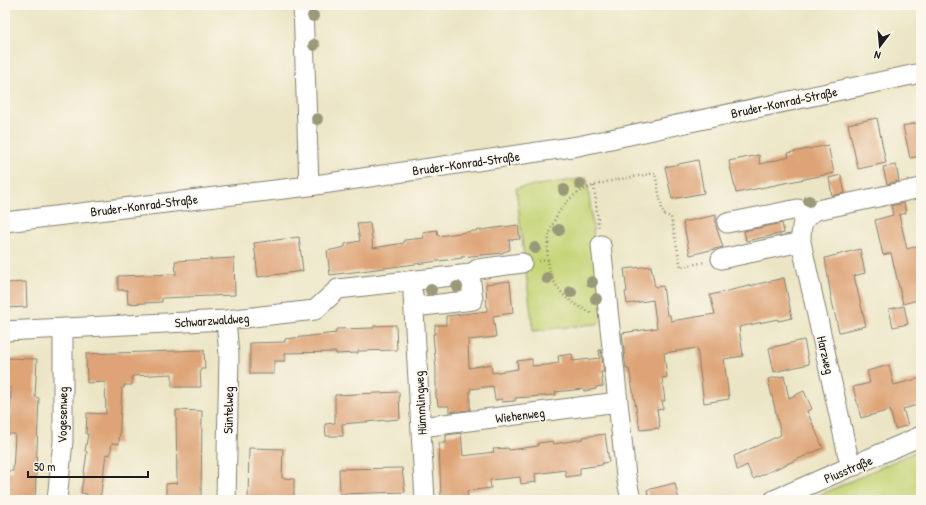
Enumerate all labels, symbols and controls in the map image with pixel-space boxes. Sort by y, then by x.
north arrow [860,26,900,66]
text: N [872,48,882,63]
street label: Bruder-Konrad-Straße [729,82,839,122]
street label: Bruder-Konrad-Straße [411,147,521,179]
street label: Bruder-Konrad-Straße [89,189,199,221]
street label: Schwarzwaldweg [174,308,250,332]
street label: Harzweg [813,334,839,376]
street label: Hümmlingweg [409,370,431,435]
street label: Vogesenweg [53,386,71,443]
street label: Süntelweg [219,386,237,434]
street label: Wiehenweg [494,403,546,427]
street label: Piusstraße [821,451,875,487]
scale bar [28,453,148,479]
text: 50 m [34,458,55,475]

